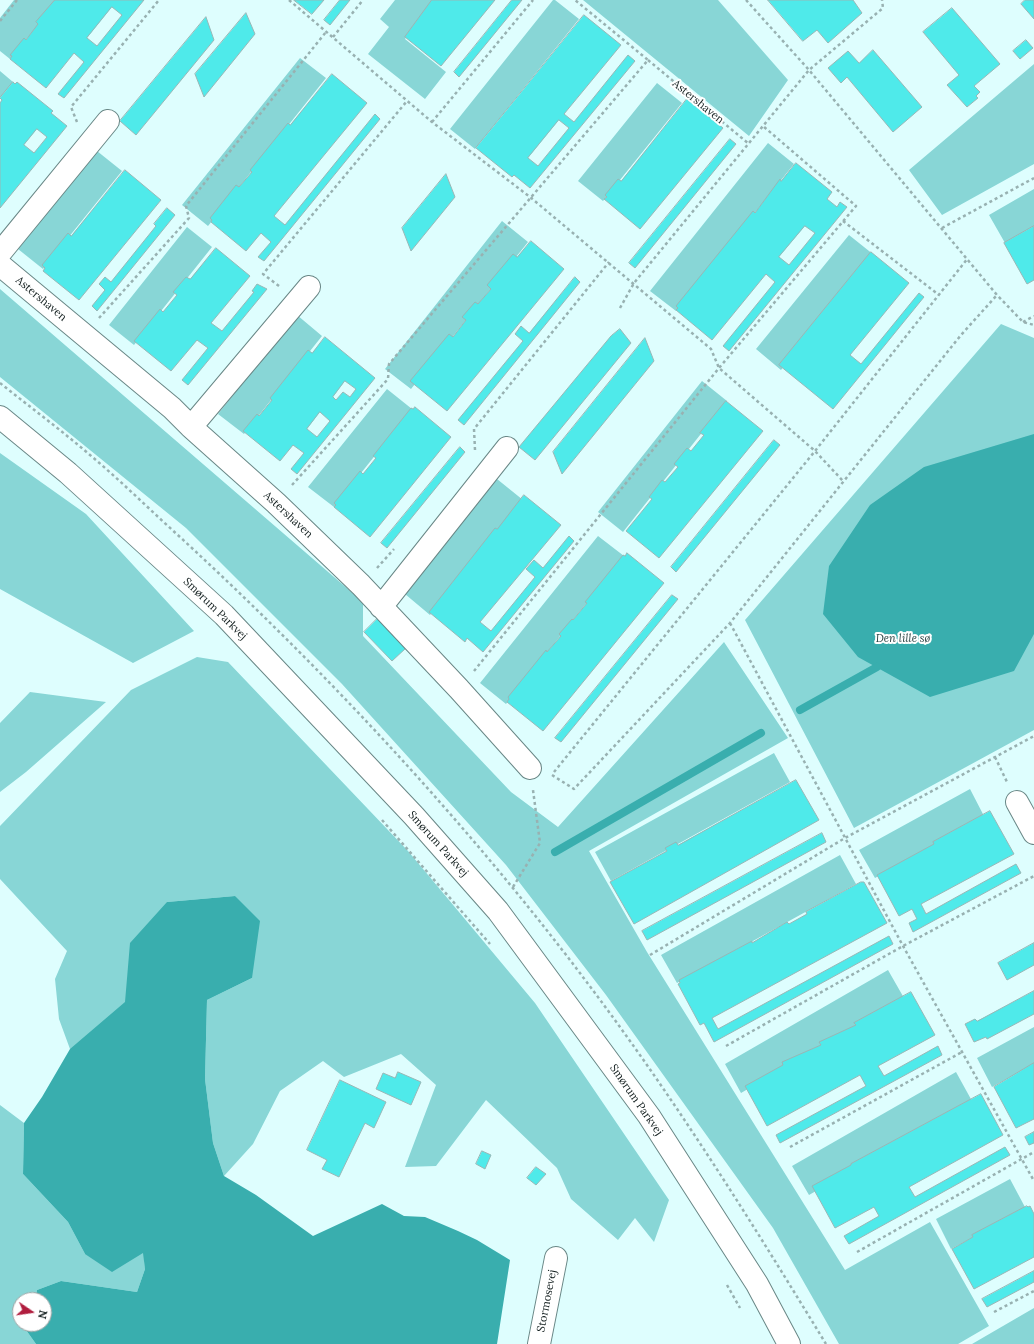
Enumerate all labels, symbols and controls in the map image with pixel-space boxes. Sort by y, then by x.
street label: Astershaven [670,77,726,127]
street label: Astershaven [13,274,69,324]
street label: Astershaven [261,489,315,541]
street label: Smørum Parkvej [180,575,250,643]
park label: Den lille sø [876,632,930,646]
street label: Smørum Parkvej [405,808,471,880]
street label: Smørum Parkvej [607,1062,665,1138]
street label: Stormosevej [534,1269,560,1333]
north arrow [12,1292,52,1332]
text: N [35,1309,50,1320]

